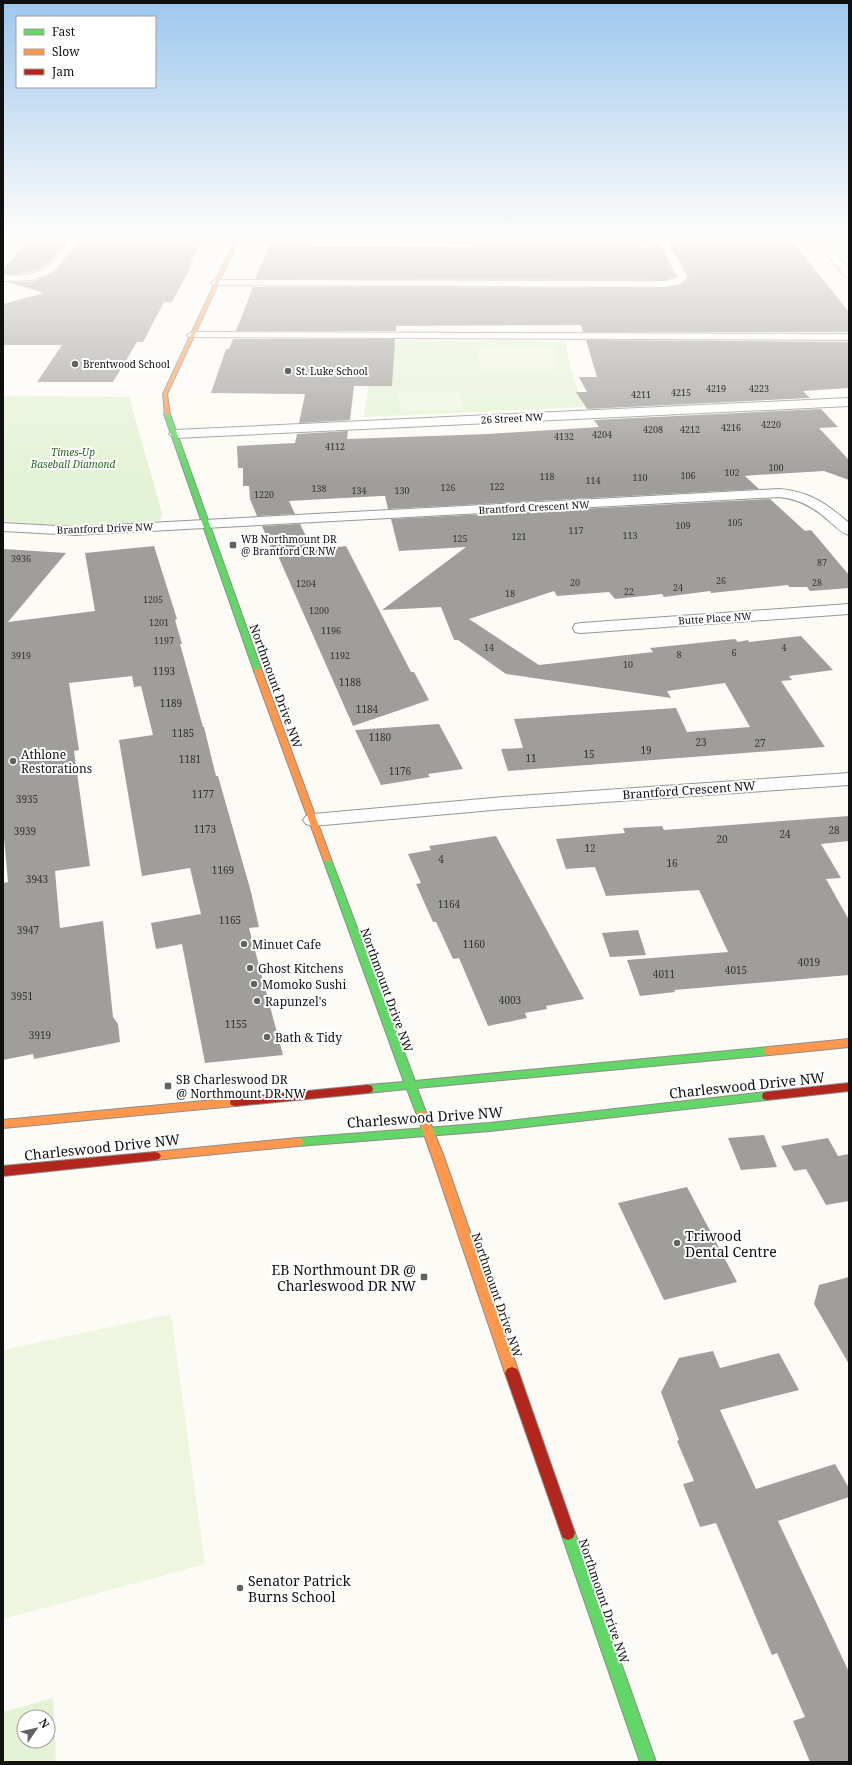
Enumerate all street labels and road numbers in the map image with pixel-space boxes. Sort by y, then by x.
street label: 26 Street NW [480,409,544,427]
street label: Brantford Crescent NW [478,497,590,517]
street label: Brantford Drive NW [56,519,154,537]
street label: Butte Place NW [678,608,753,628]
street label: Northmount Drive NW [246,622,307,751]
street label: Brantford Crescent NW [622,777,757,803]
street label: Northmount Drive NW [357,926,418,1055]
street label: Charleswood Drive NW [668,1067,826,1103]
street label: Charleswood Drive NW [346,1102,504,1132]
street label: Charleswood Drive NW [23,1129,181,1165]
street label: Northmount Drive NW [468,1230,526,1360]
street label: Northmount Drive NW [575,1536,633,1666]

